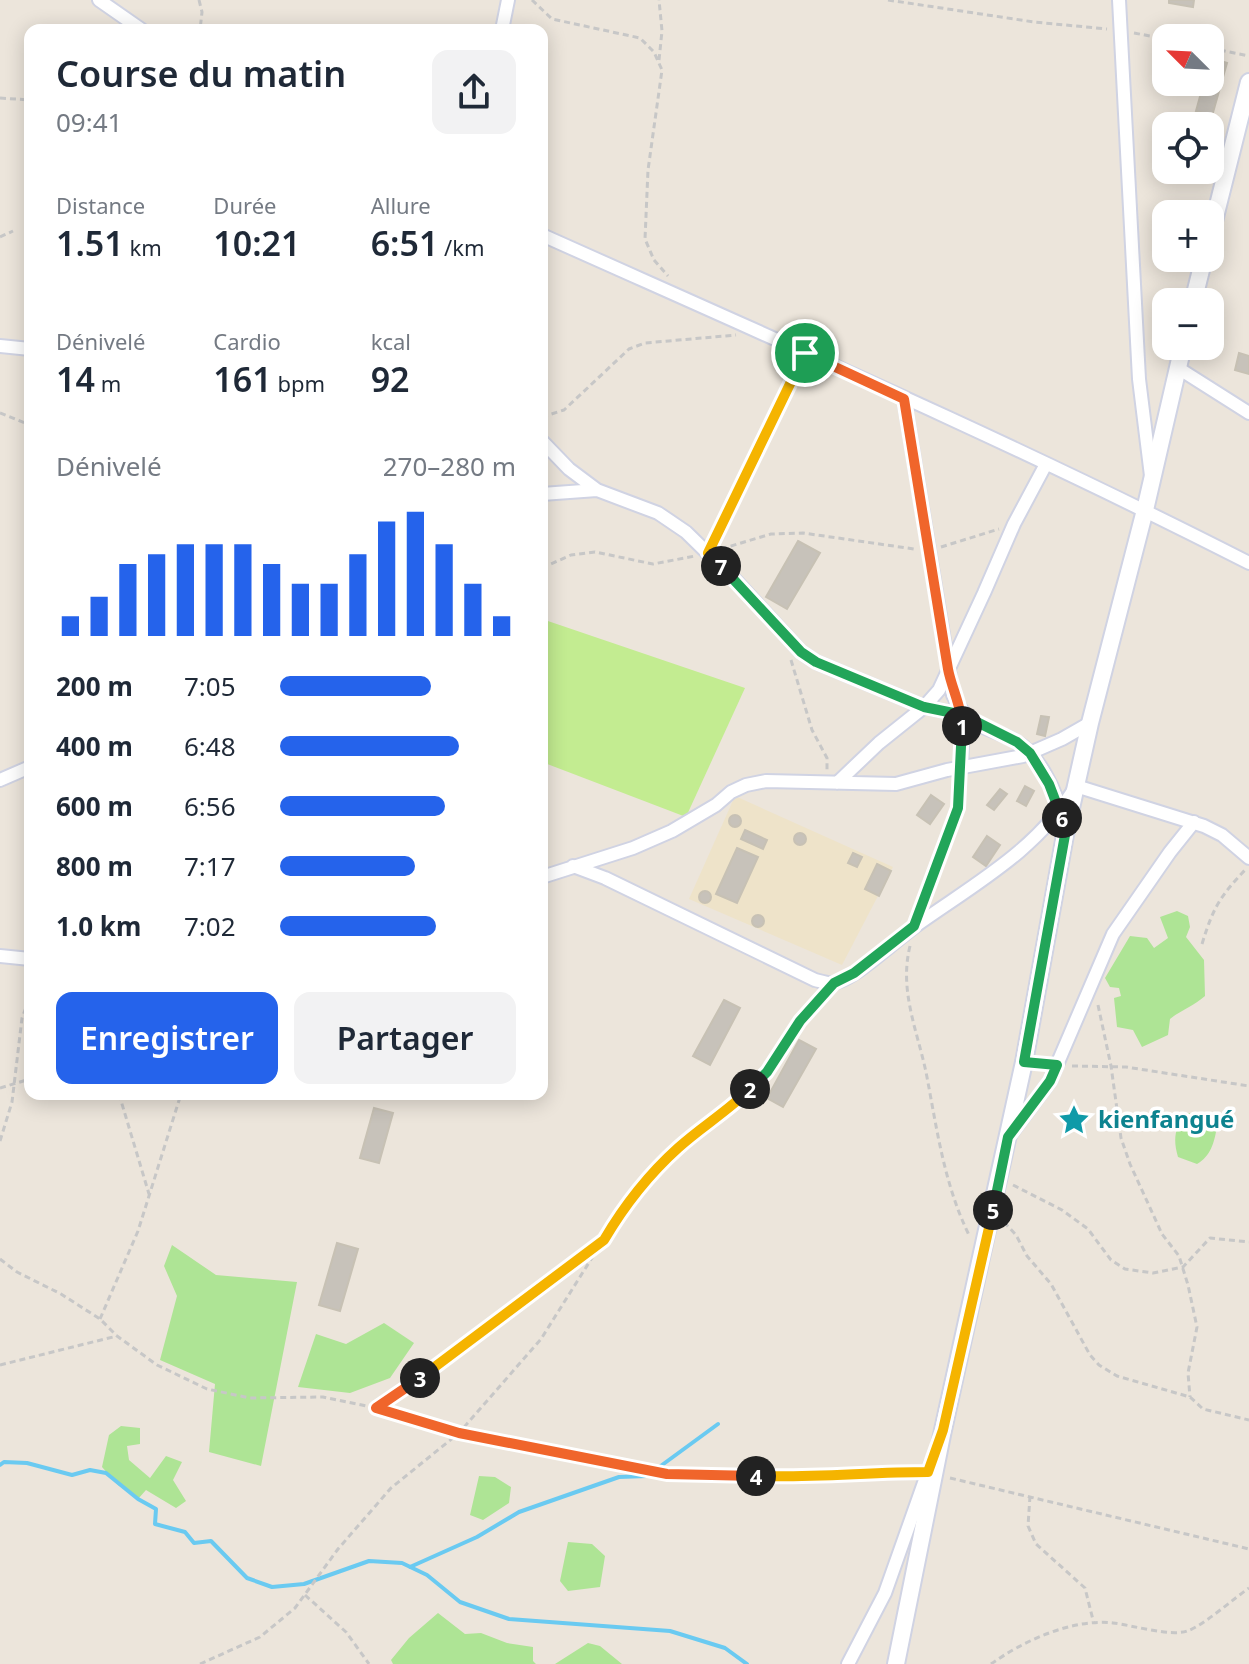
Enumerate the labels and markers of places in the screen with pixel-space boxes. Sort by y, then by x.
pin [771,319,839,387]
pin: 7 [701,546,741,586]
pin: 1 [942,706,982,746]
pin: 6 [1042,798,1082,838]
pin: 2 [730,1069,770,1109]
place label: kienfangué [1098,1102,1234,1135]
place icon: kienfangué [1057,1103,1091,1137]
pin: 5 [973,1190,1013,1230]
pin: 3 [400,1358,440,1398]
pin: 4 [736,1456,776,1496]

